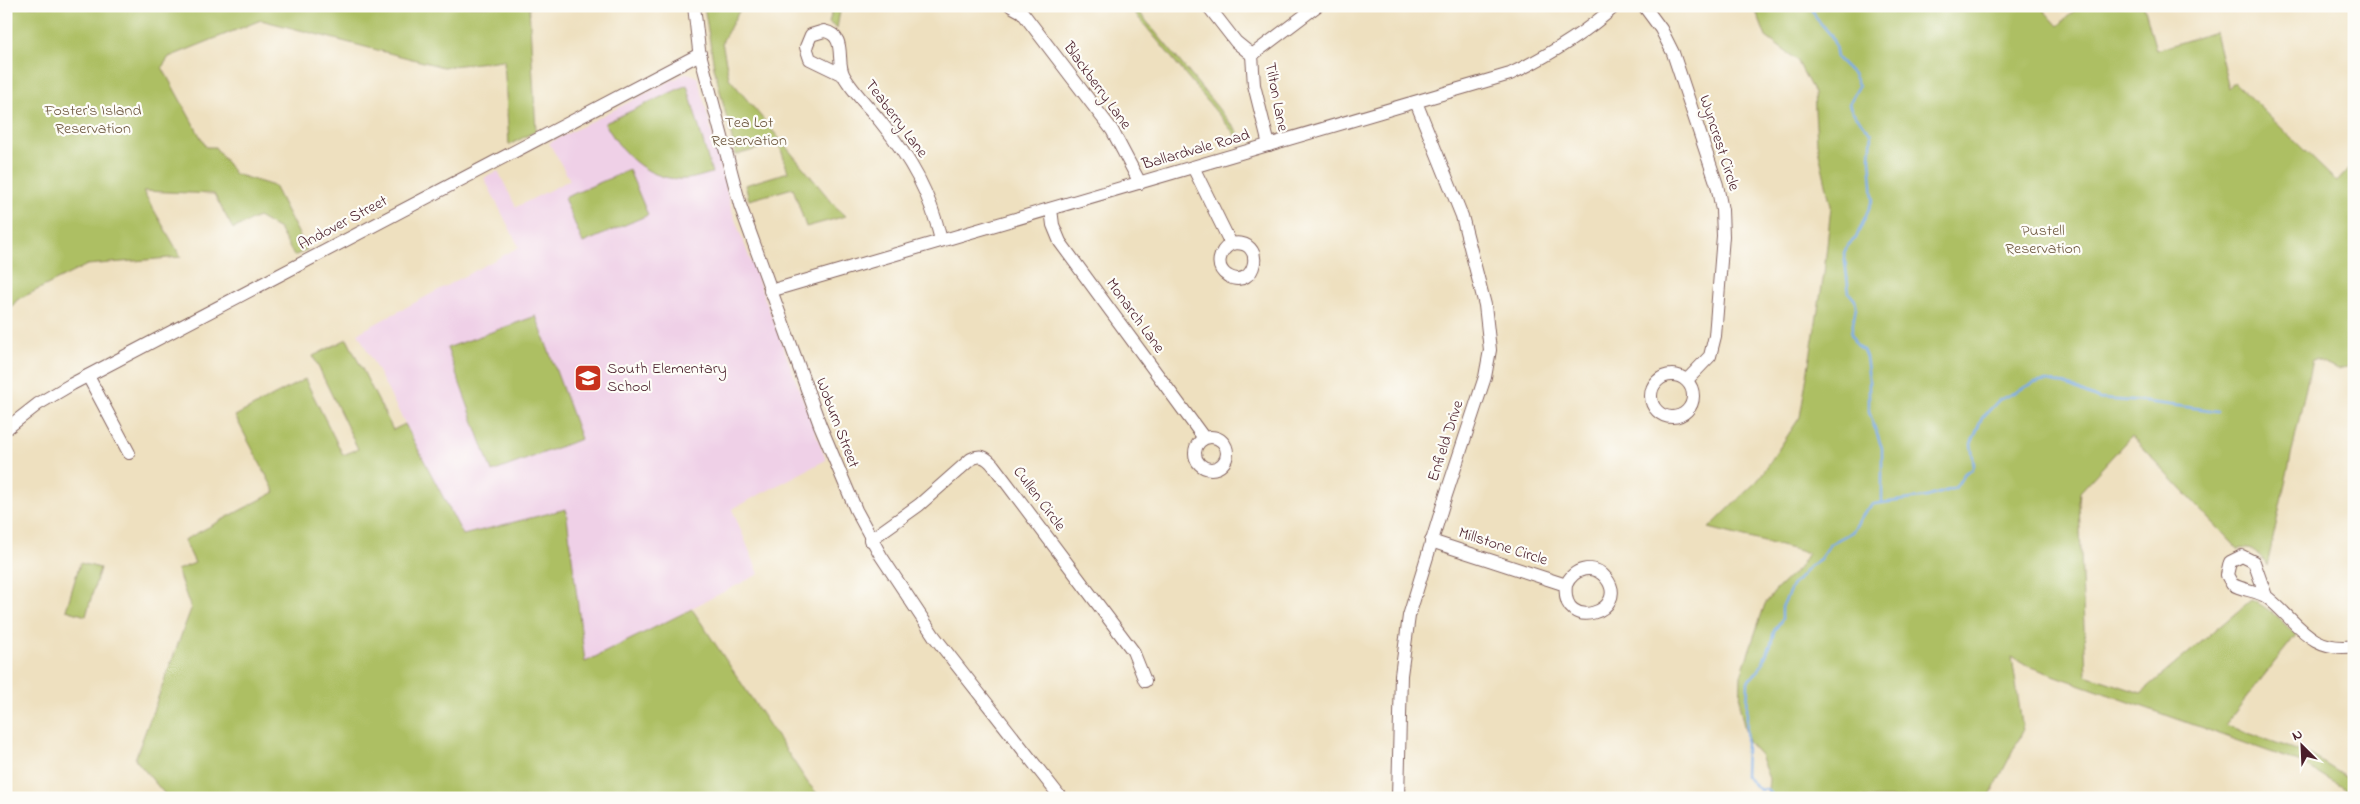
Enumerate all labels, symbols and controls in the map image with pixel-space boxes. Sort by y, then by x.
street label: Blackberry Lane [1056,36,1138,136]
street label: Tilton Lane [1258,60,1295,134]
street label: Teaberry Lane [858,75,934,164]
street label: Wyncrest Circle [1692,92,1746,195]
park label: Foster's Island Reservation [44,99,141,141]
park label: Tea Lot Reservation [711,111,787,153]
street label: Ballardvale Road [1138,123,1253,177]
street label: Andover Street [294,189,393,257]
park label: Pustell Reservation [2005,219,2081,261]
street label: Monarch Lane [1099,273,1171,359]
place label: South Elementary School [607,357,727,399]
school or university icon: South Elementary School [573,363,603,393]
street label: Woburn Street [809,374,865,472]
street label: Enfield Drive [1422,396,1471,485]
street label: Cullen Circle [1007,461,1072,537]
street label: Millstone Circle [1455,521,1551,573]
north arrow [2278,722,2328,772]
text: N [2289,724,2306,747]

